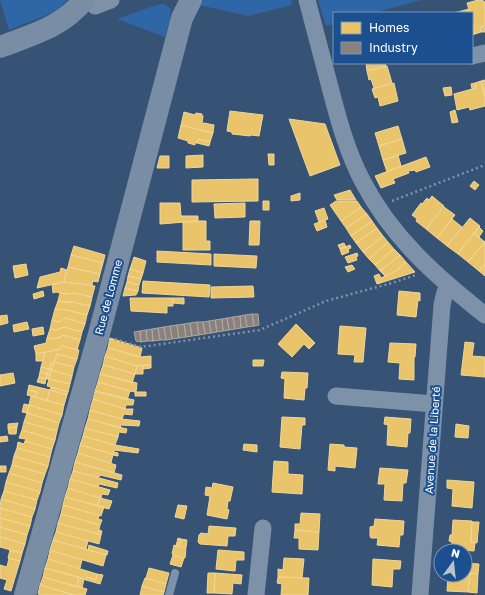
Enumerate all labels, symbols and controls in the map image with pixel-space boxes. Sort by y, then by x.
legend [333,12,473,64]
text: Homes [369,20,409,35]
text: Industry [369,40,418,55]
street label: Rue de Lomme [92,258,124,336]
street label: Avenue de la Liberté [422,386,442,494]
north arrow [433,543,473,583]
text: N [450,545,461,560]

